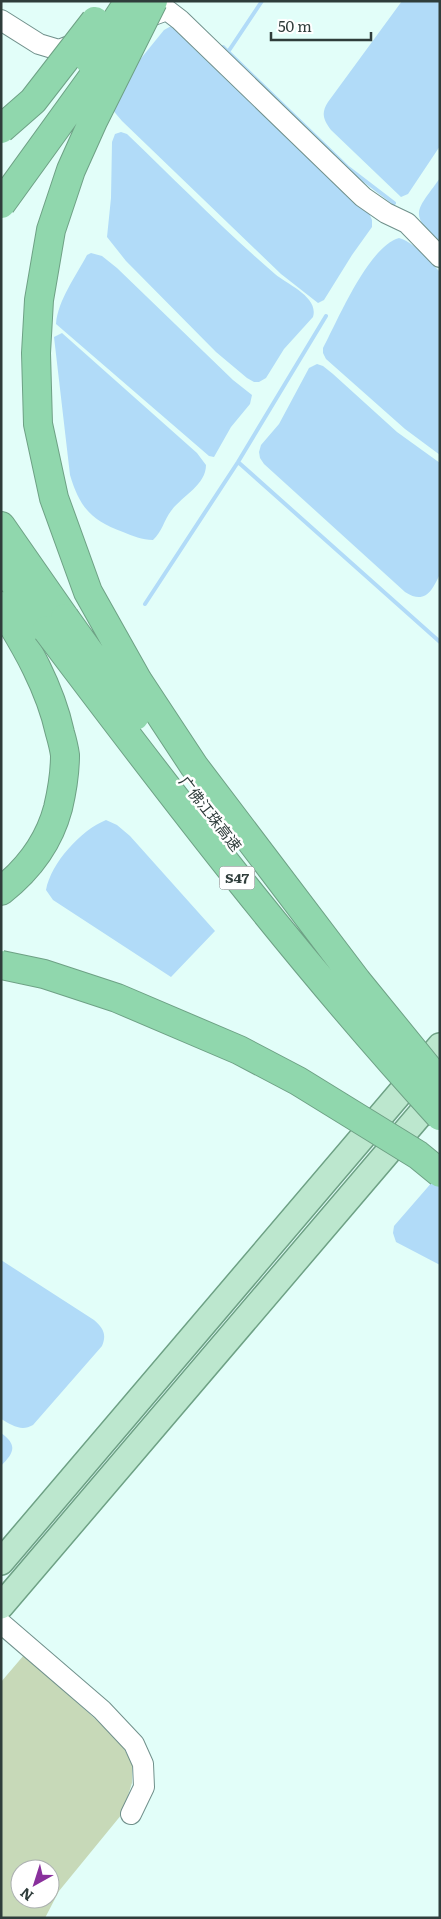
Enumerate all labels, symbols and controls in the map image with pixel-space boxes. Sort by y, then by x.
scale bar [271,10,371,42]
text: 50 m [278,14,312,37]
street label: 广佛江珠高速 [174,771,248,856]
road number: S47 [220,866,254,890]
north arrow [10,1859,60,1909]
text: N [15,1883,37,1906]

